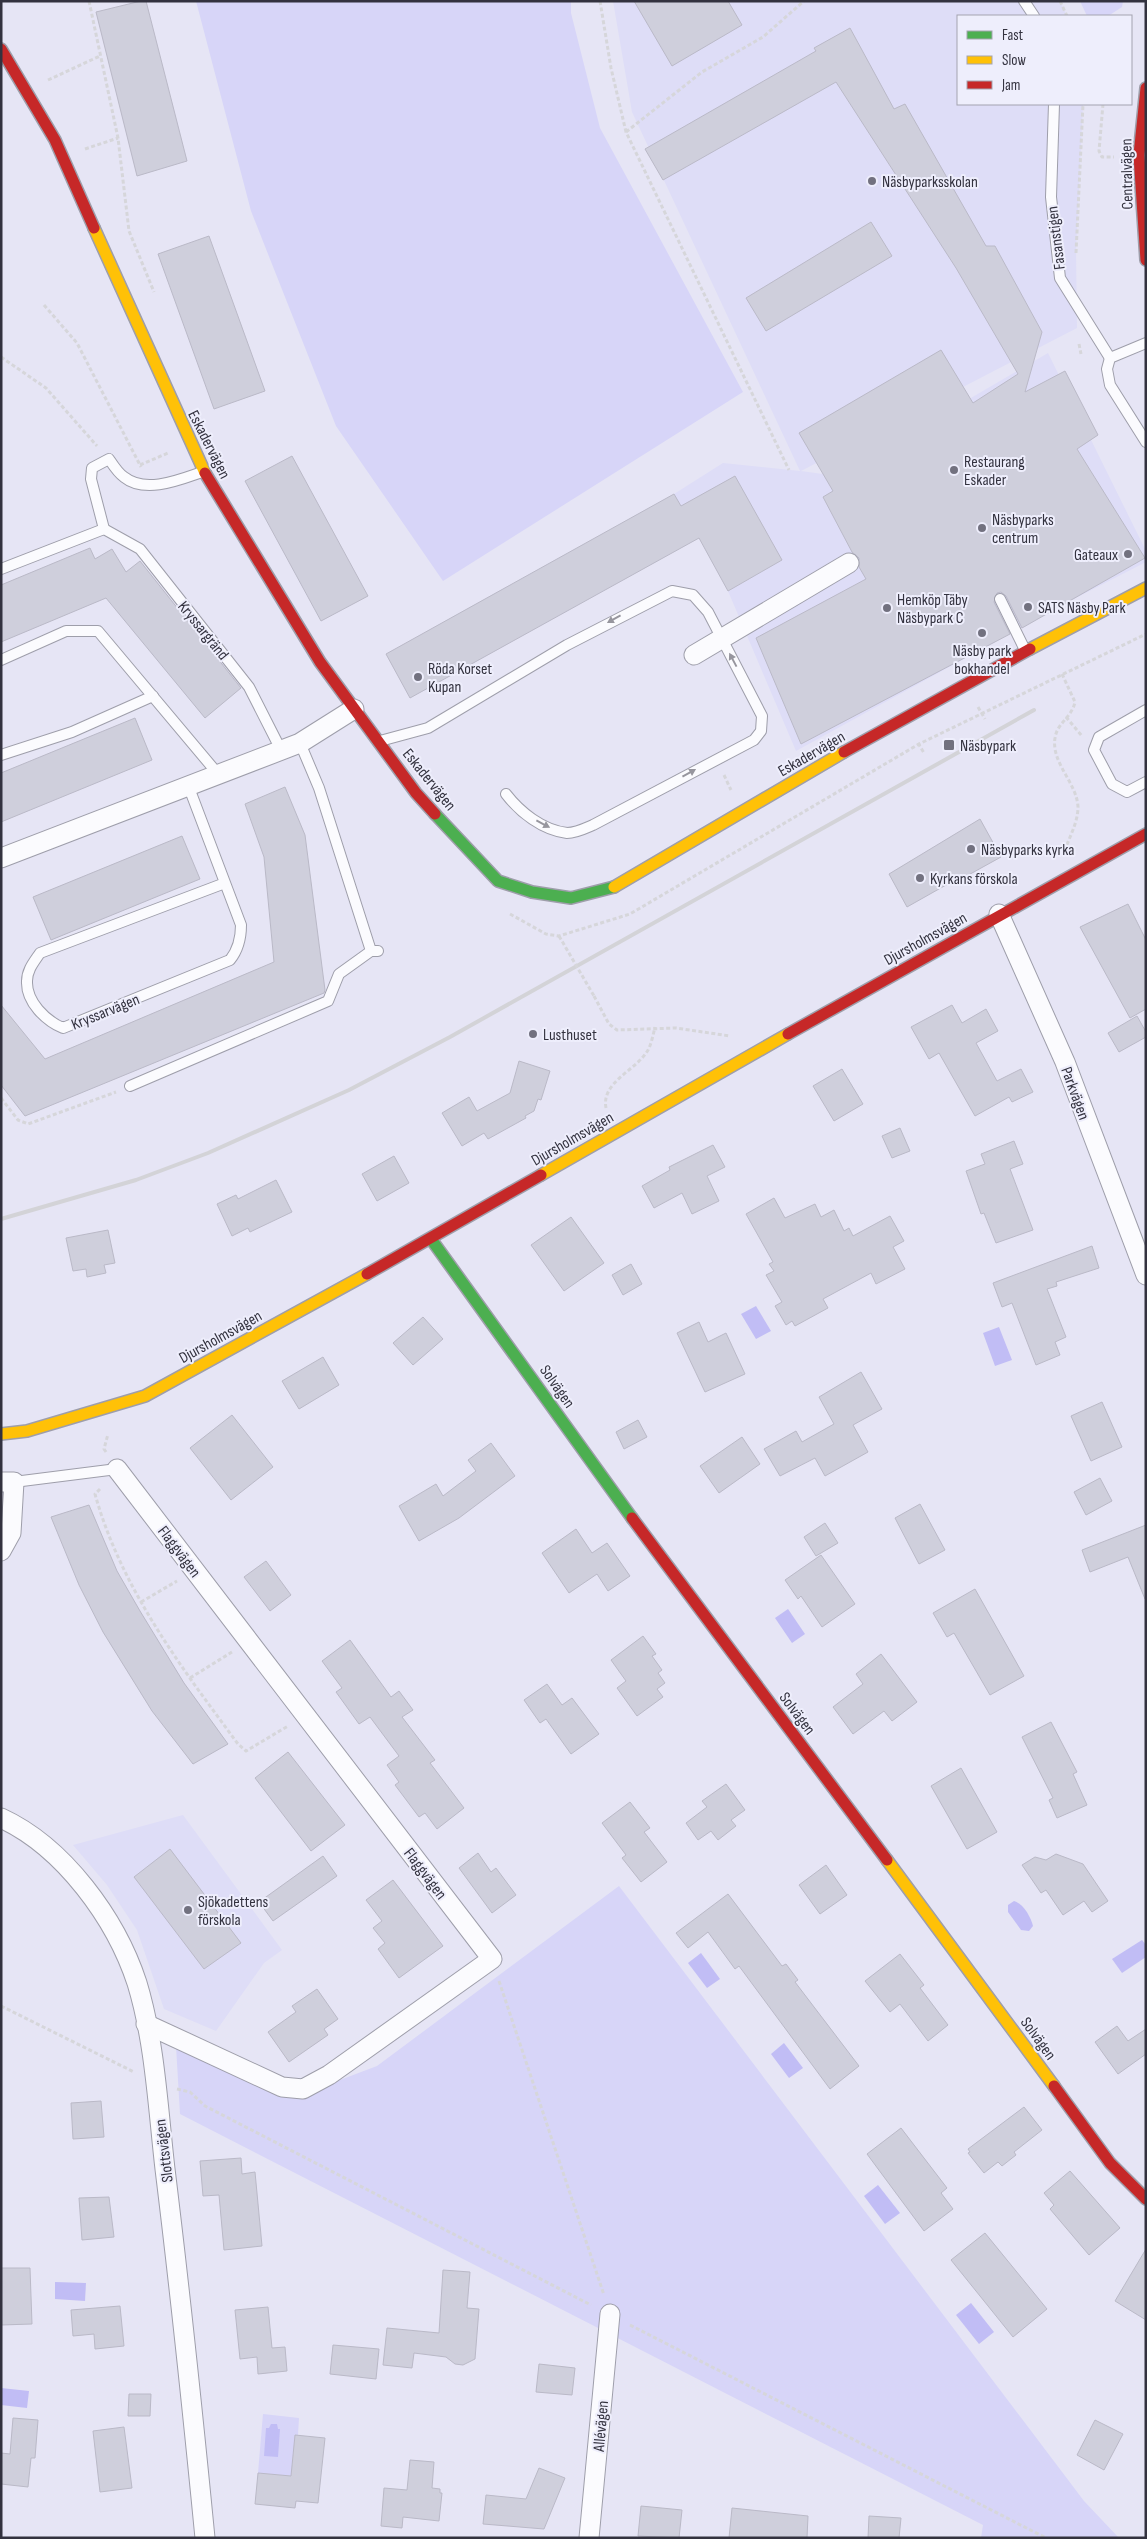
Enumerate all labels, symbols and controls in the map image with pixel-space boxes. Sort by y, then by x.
legend [957,15,1132,105]
text: Fast [1002,26,1024,45]
text: Slow [1002,51,1026,70]
text: Jam [1001,76,1020,95]
street label: Centralvägen [1117,138,1138,210]
place label: Näsbyparksskolan [882,173,978,192]
marker: Näsbyparksskolan [866,175,878,187]
street label: Fasanstigen [1043,205,1070,271]
street label: Eskadervägen [183,407,234,482]
place label: Restaurang Eskader [964,453,1025,490]
marker: Restaurang Eskader [948,464,960,476]
place label: Näsbyparks centrum [992,511,1054,548]
marker: Näsbyparks centrum [976,522,988,534]
place label: Gateaux [1074,546,1118,565]
marker: Gateaux [1122,548,1134,560]
place label: Hemköp Täby Näsbypark C [897,591,968,628]
street label: Kryssargränd [173,598,232,664]
place label: SATS Näsby Park [1038,599,1126,618]
marker: SATS Näsby Park [1022,601,1034,613]
marker: Hemköp Täby Näsbypark C [881,602,893,614]
one-way arrow [607,615,621,623]
marker: Näsby park bokhandel [976,627,988,639]
place label: Näsby park bokhandel [953,642,1011,679]
one-way arrow [729,653,737,667]
place label: Röda Korset Kupan [428,660,492,697]
marker: Röda Korset Kupan [412,671,424,683]
street label: Eskadervägen [775,728,849,781]
place label: Näsbypark [960,737,1016,756]
marker: Näsbypark [942,738,956,752]
street label: Eskadervägen [398,745,460,815]
one-way arrow [681,769,696,777]
one-way arrow [535,820,550,828]
place label: Näsbyparks kyrka [981,841,1074,860]
marker: Näsbyparks kyrka [965,843,977,855]
place label: Kyrkans förskola [930,870,1018,889]
marker: Kyrkans förskola [914,872,926,884]
street label: Djursholmsvägen [881,909,970,970]
street label: Kryssarvägen [69,990,142,1035]
place label: Lusthuset [543,1026,597,1045]
marker: Lusthuset [527,1028,539,1040]
street label: Parkvägen [1056,1064,1093,1123]
street label: Djursholmsvägen [528,1108,617,1170]
street label: Djursholmsvägen [176,1307,265,1368]
street label: Solvägen [535,1362,578,1412]
street label: Flaggvägen [153,1522,204,1581]
street label: Solvägen [775,1689,819,1739]
street label: Flaggvägen [399,1844,450,1903]
place label: Sjökadettens förskola [198,1893,269,1930]
marker: Sjökadettens förskola [182,1904,194,1916]
street label: Solvägen [1016,2014,1060,2064]
street label: Slottsvägen [151,2118,178,2183]
street label: Allévägen [590,2400,613,2453]

